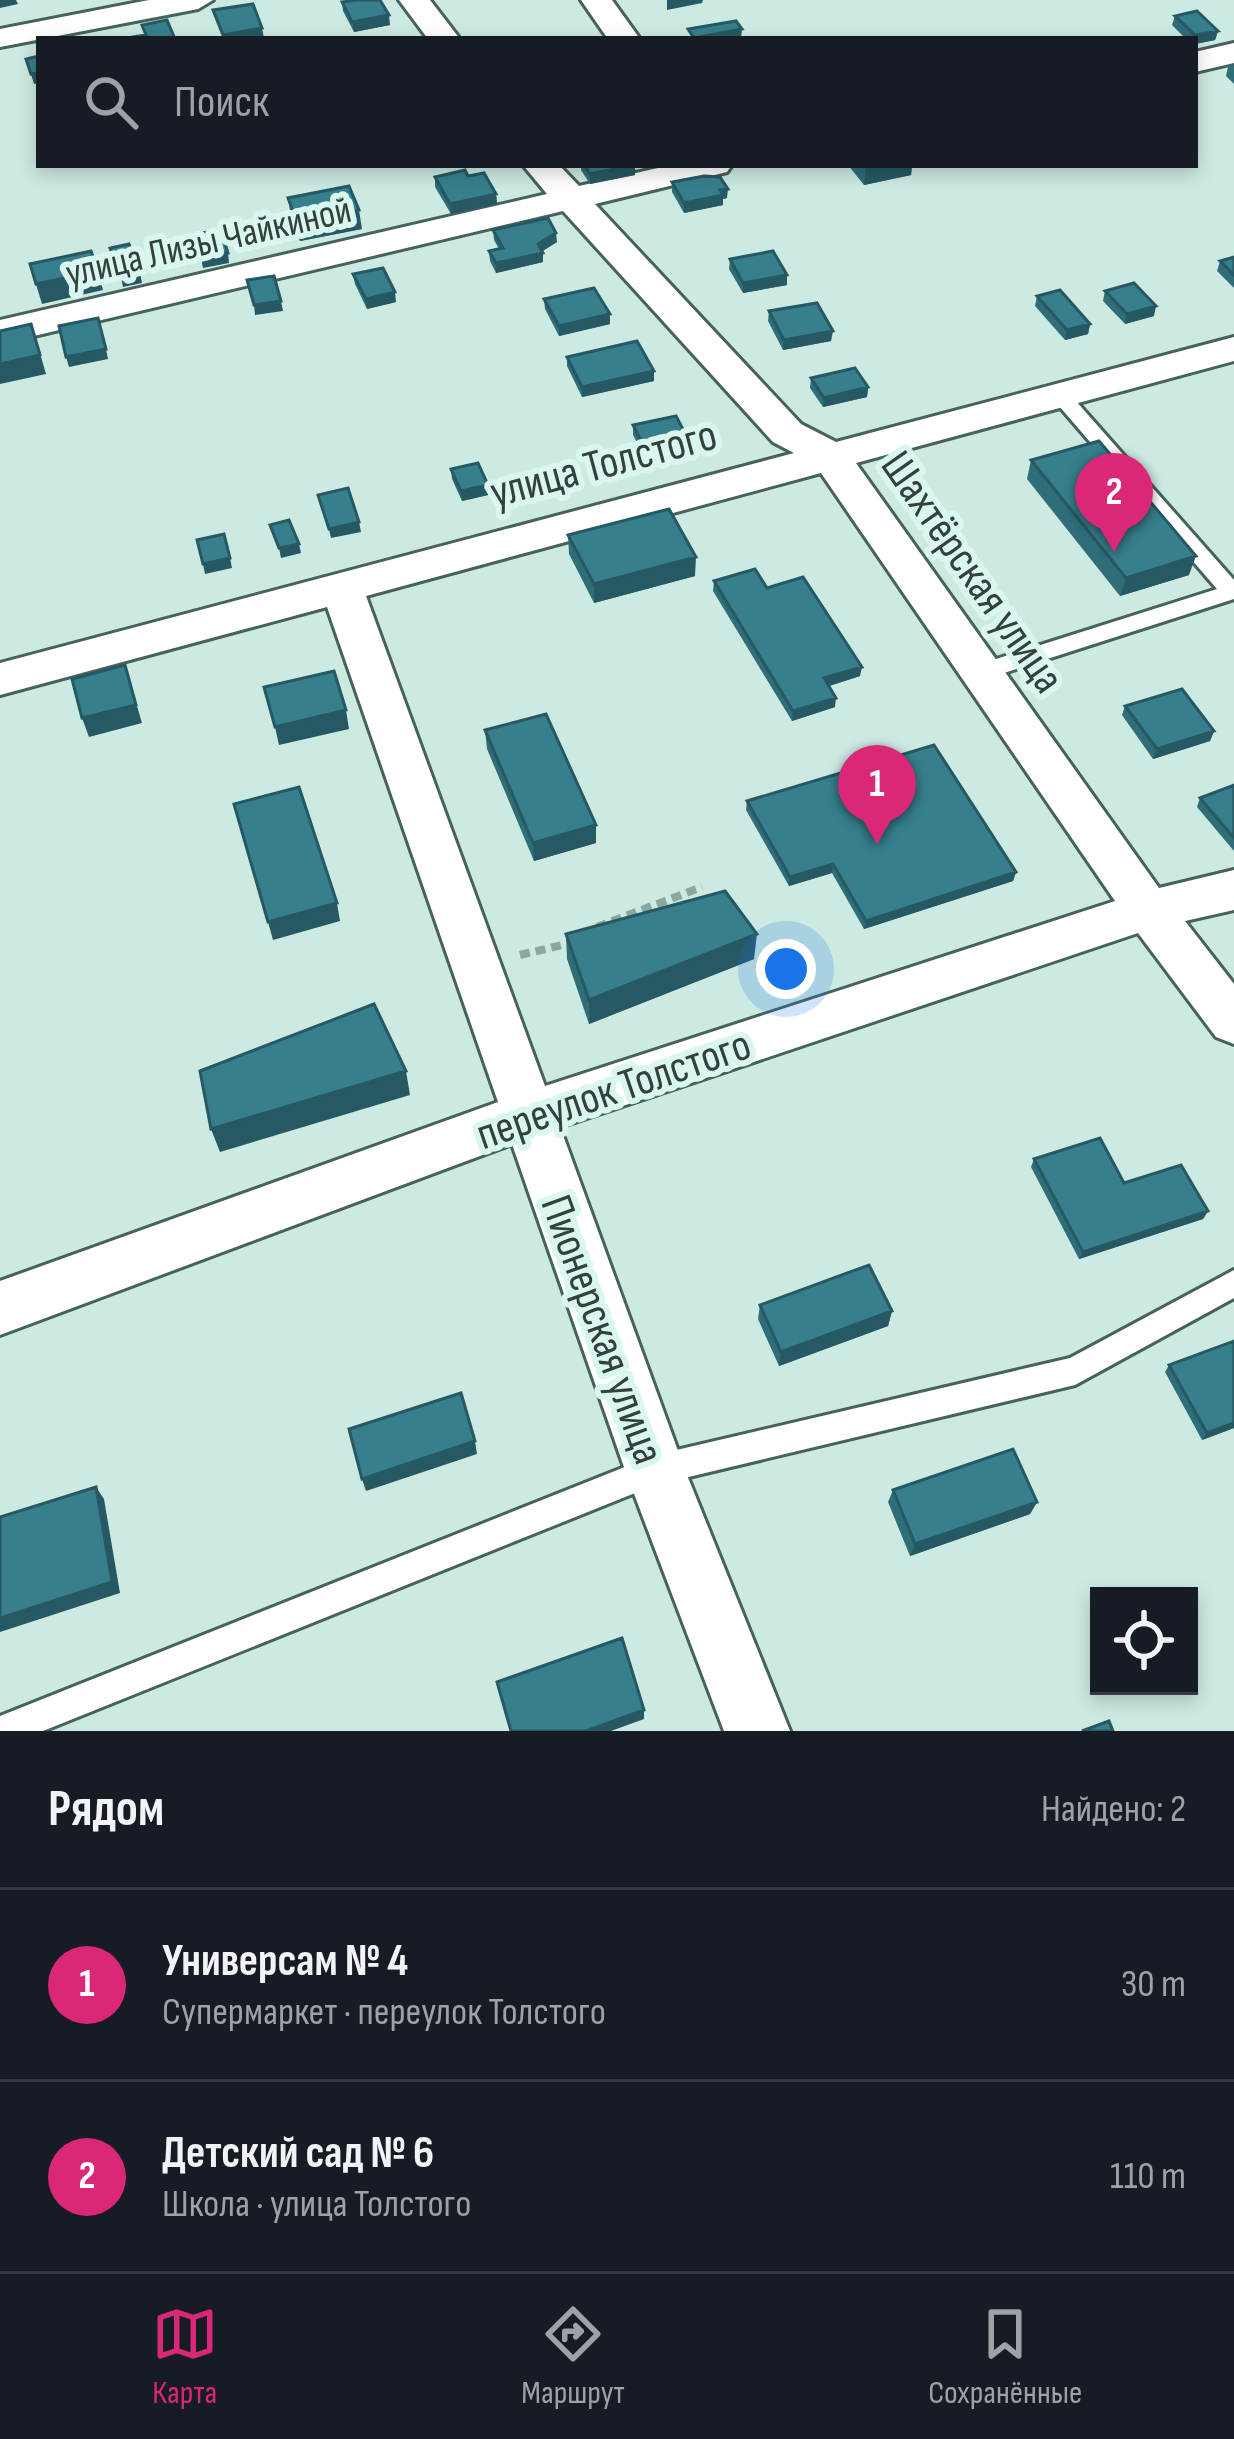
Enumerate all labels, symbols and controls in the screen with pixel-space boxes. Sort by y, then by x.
search box [36,36,1198,168]
icon: search [78,69,144,135]
text: Поиск [174,75,269,130]
street label: улица Лизы Чайкиной [61,187,356,298]
street label: улица Толстого [484,408,723,521]
street label: Шахтёрская улица [868,441,1076,704]
pin: 2 [1075,453,1153,552]
pin: 1 [838,745,916,844]
your location [756,939,816,999]
street label: переулок Толстого [469,1018,758,1163]
street label: Пионерская улица [528,1188,676,1472]
map controls [1090,1587,1198,1695]
button: locate [1090,1587,1198,1695]
text: Рядом [48,1779,164,1840]
text: Найдено: 2 [1041,1786,1186,1833]
text: Универсам № 4 [162,1934,408,1989]
text: 1 [79,1961,95,2008]
text: 30 m [1121,1961,1186,2008]
text: Супермаркет · переулок Толстого [162,1989,606,2036]
text: Детский сад № 6 [162,2126,434,2181]
text: 2 [78,2153,96,2200]
text: 110 m [1110,2153,1186,2200]
text: Школа · улица Толстого [162,2181,471,2228]
tab: Карта [152,2301,218,2413]
tab: Маршрут [521,2301,625,2413]
tab: Сохранённые [928,2301,1082,2413]

